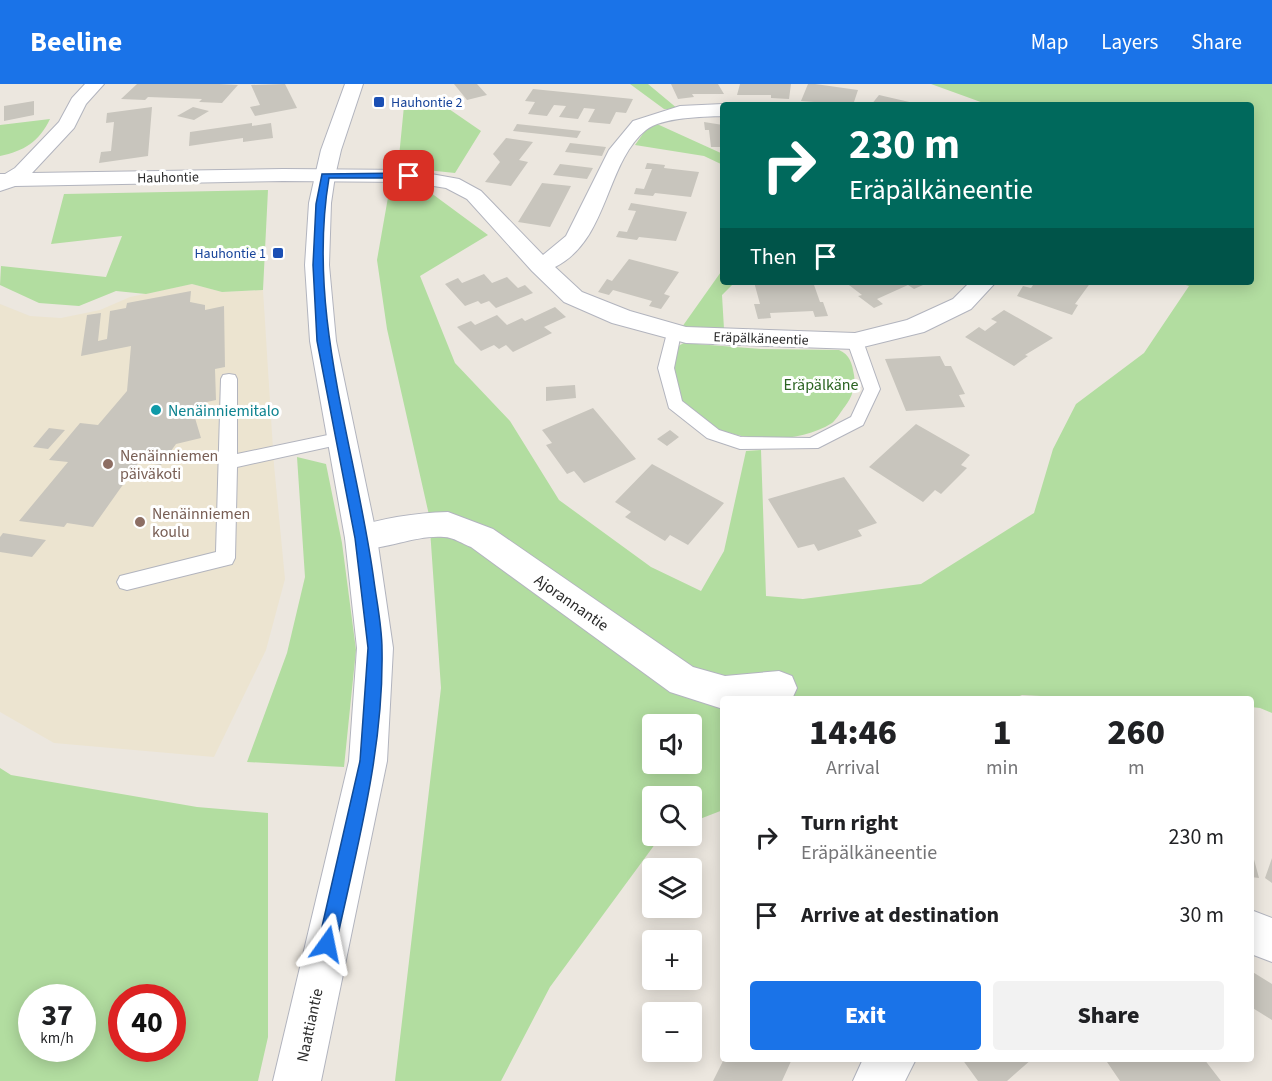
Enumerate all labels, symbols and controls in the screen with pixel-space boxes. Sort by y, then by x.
text: Beeline [30,22,122,62]
text: Map [1031,27,1068,57]
text: Layers [1101,27,1158,57]
text: Share [1191,27,1242,57]
place label: Hauhontie 2 [391,93,463,113]
marker: Hauhontie 2 [372,95,386,109]
text: 230 m [849,115,960,175]
icon: right [750,126,828,204]
pin [383,150,434,201]
icon: arrive [392,159,425,192]
street label: Hauhontie [137,167,199,189]
text: Eräpälkäneentie [849,171,1033,210]
icon: arrive [809,240,842,273]
text: Then [750,241,797,273]
place label: Hauhontie 1 [194,244,266,264]
marker: Hauhontie 1 [271,246,285,260]
street label: Eräpälkäneentie [713,327,809,351]
park label: Eräpälkäne [784,374,859,396]
place label: Nenäinniemitalo [168,400,280,422]
marker: Nenäinniemitalo [149,403,163,417]
place label: Nenäinniemen päiväkoti [120,445,218,485]
marker: Nenäinniemen päiväkoti [101,457,115,471]
place label: Nenäinniemen koulu [152,503,250,543]
marker: Nenäinniemen koulu [133,515,147,529]
street label: Ajorannantie [530,569,613,637]
text: 14:46 [809,707,897,758]
text: 1 [993,707,1012,758]
text: 260 [1107,707,1165,758]
map controls [642,714,702,1062]
button: sound [642,714,702,774]
text: Arrival [826,754,880,782]
text: min [986,754,1018,782]
text: m [1128,754,1144,782]
button: search [642,786,702,846]
text: Turn right [801,807,898,839]
icon: right [750,821,783,854]
text: 230 m [1169,821,1224,853]
text: Eräpälkäneentie [801,839,937,867]
button: layers [642,858,702,918]
icon: arrive [750,899,783,932]
text: Arrive at destination [801,899,999,931]
text: 30 m [1179,899,1224,931]
position arrow [295,912,359,976]
button: + [642,930,702,990]
button: Exit [750,981,981,1050]
button: Share [993,981,1224,1050]
speed limit sign: 40 [108,984,186,1062]
street label: Naattiantie [291,986,329,1064]
text: 37 [41,994,73,1037]
button: − [642,1002,702,1062]
text: km/h [40,1028,74,1049]

